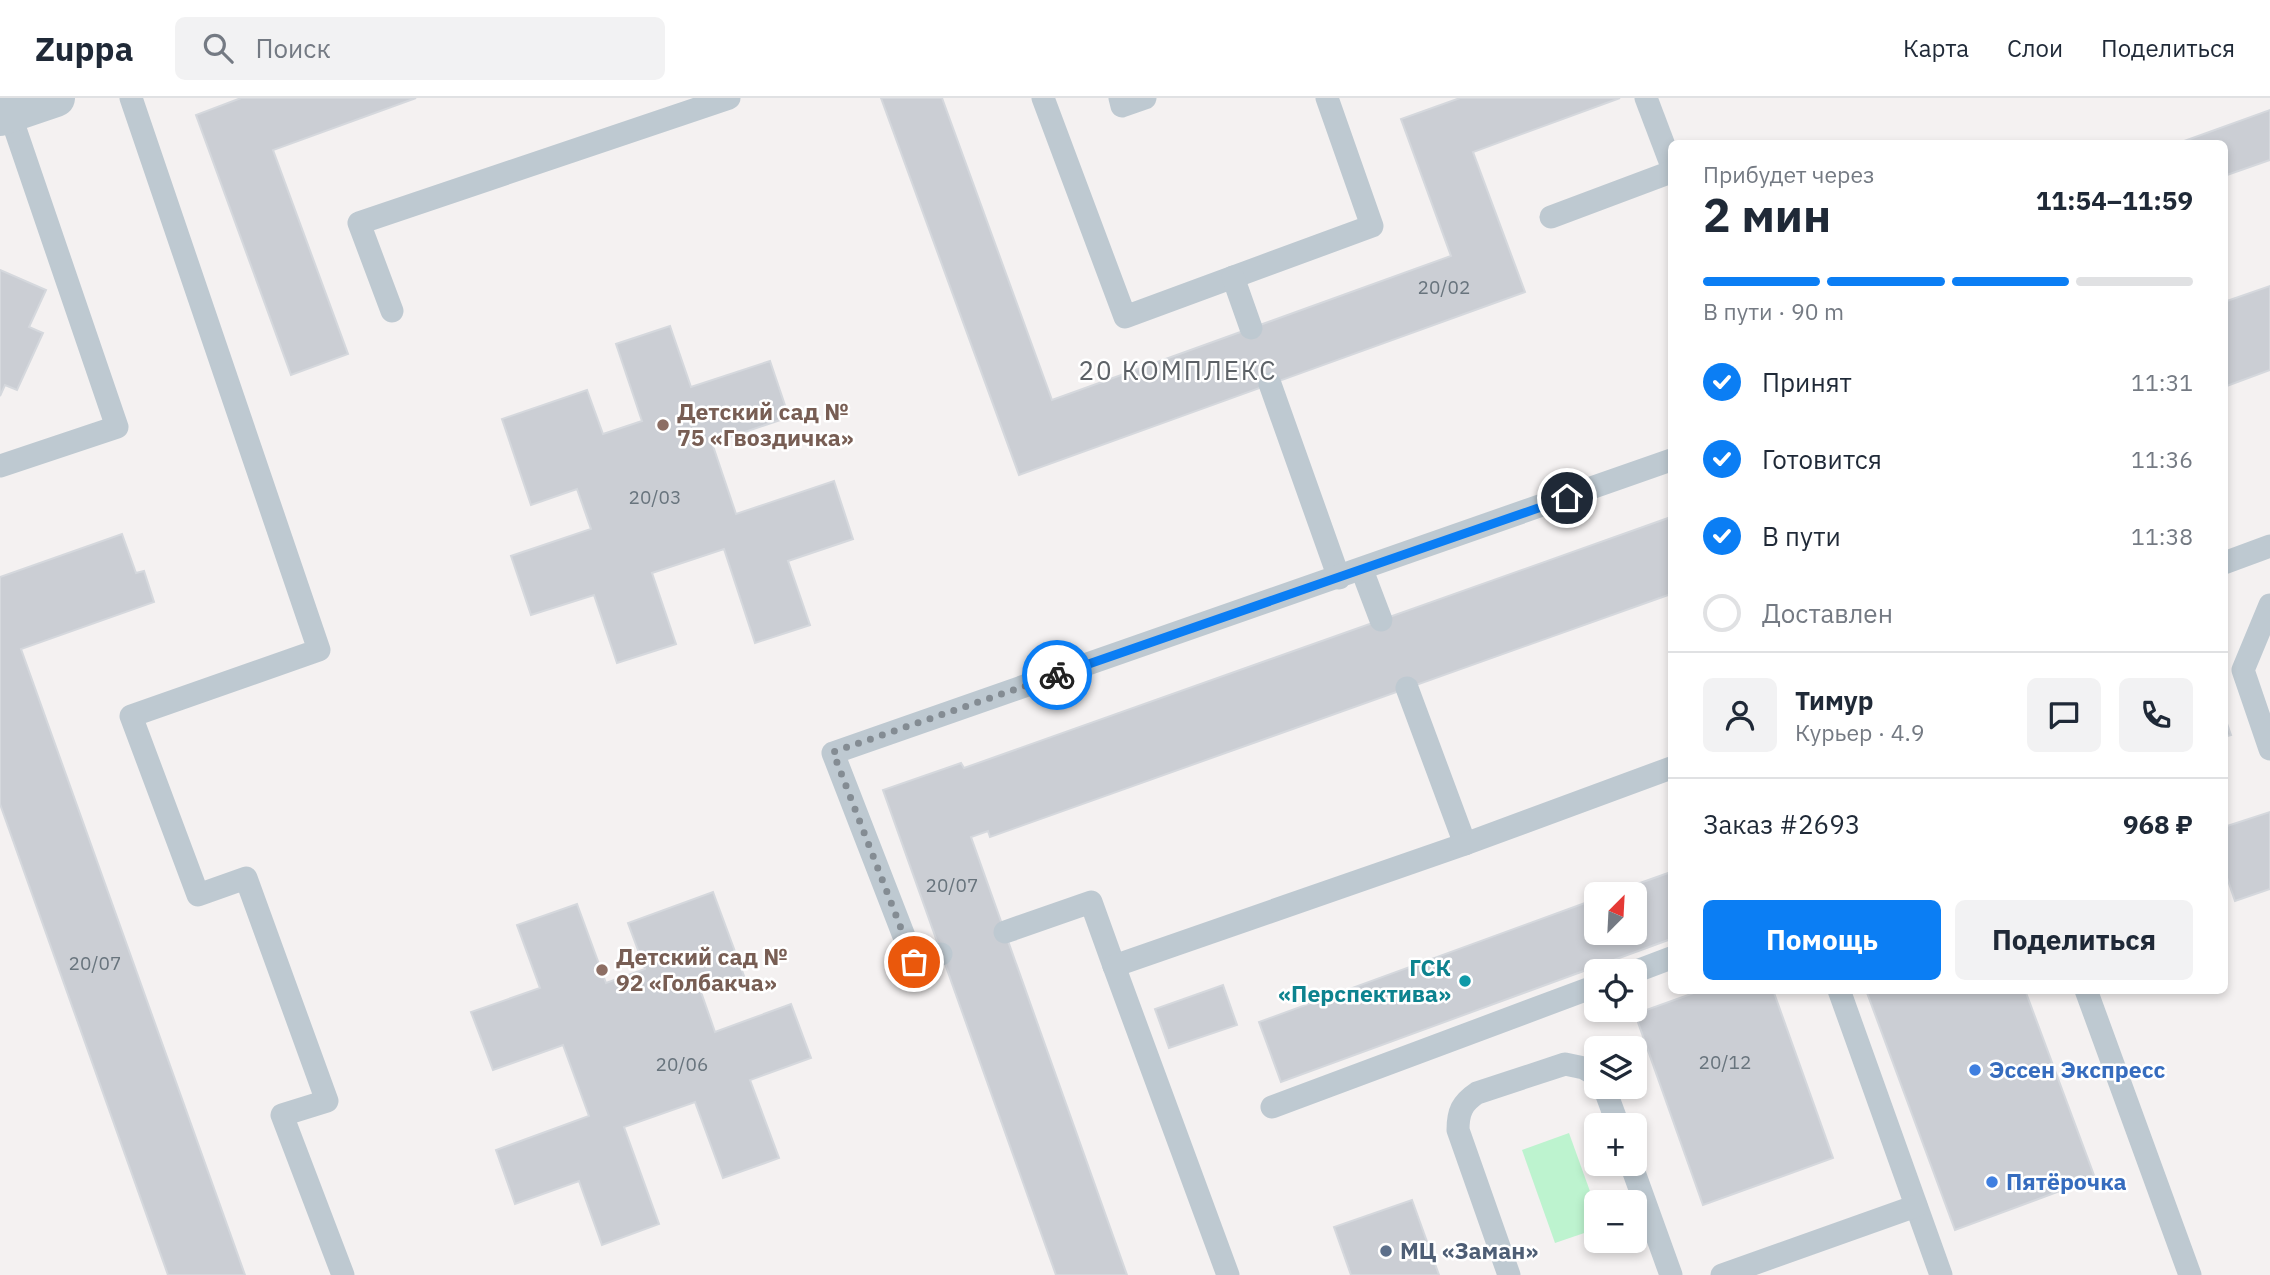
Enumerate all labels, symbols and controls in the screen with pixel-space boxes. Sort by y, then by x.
search box [175,17,665,80]
text: Zuppa [35,27,133,70]
icon: search [199,29,237,67]
text: Поиск [255,31,331,65]
text: Карта [1903,32,1969,64]
text: Слои [2007,32,2063,64]
text: Поделиться [2101,32,2235,64]
text: Прибудет через [1703,159,1875,189]
text: 11:54–11:59 [2036,183,2193,217]
text: 2 мин [1703,185,1831,245]
house number: 20/02 [1418,275,1470,299]
text: В пути · 90 m [1703,296,1844,326]
district label: 20 КОМПЛЕКС [1078,353,1278,387]
icon: check [1703,363,1741,401]
text: Принят [1762,365,1852,399]
text: 11:31 [2131,367,2193,397]
place label: Детский сад № 75 «Гвоздичка» [677,396,854,452]
marker: Детский сад № 75 «Гвоздичка» [655,417,671,433]
icon: check [1703,440,1741,478]
text: Готовится [1762,442,1882,476]
text: 11:36 [2131,444,2193,474]
pin [1537,468,1597,528]
icon: home [1548,479,1586,517]
house number: 20/03 [629,485,681,509]
icon: check [1703,517,1741,555]
text: В пути [1762,519,1841,553]
text: 11:38 [2131,521,2193,551]
text: Доставлен [1762,596,1893,630]
courier [1022,640,1092,710]
icon: bike [1038,656,1076,694]
button: person [1703,678,1777,752]
button: chat [2027,678,2101,752]
button: phone [2119,678,2193,752]
text: Тимур [1795,683,1874,717]
text: Курьер · 4.9 [1795,717,1925,747]
text: Заказ #2693 [1703,807,1860,841]
text: 968 ₽ [2123,807,2193,841]
house number: 20/07 [926,873,978,897]
north arrow [1584,882,1647,945]
map controls [1584,882,1647,1253]
button: Помощь [1703,900,1941,980]
button: Поделиться [1955,900,2193,980]
pin [884,932,944,992]
place label: Детский сад № 92 «Голбакча» [616,941,788,997]
icon: bag [895,943,933,981]
house number: 20/07 [69,951,121,975]
place label: ГСК «Перспектива» [1278,952,1451,1008]
button: locate [1584,959,1647,1022]
marker: Детский сад № 92 «Голбакча» [594,962,610,978]
marker: ГСК «Перспектива» [1457,973,1473,989]
button: layers [1584,1036,1647,1099]
house number: 20/12 [1699,1050,1751,1074]
house number: 20/06 [656,1052,708,1076]
place label: Эссен Экспресс [1989,1054,2165,1084]
marker: Эссен Экспресс [1967,1062,1983,1078]
button: + [1584,1113,1647,1176]
place label: Пятёрочка [2006,1166,2127,1196]
marker: Пятёрочка [1984,1174,2000,1190]
button: − [1584,1190,1647,1253]
place label: МЦ «Заман» [1400,1235,1538,1265]
marker: МЦ «Заман» [1378,1243,1394,1259]

